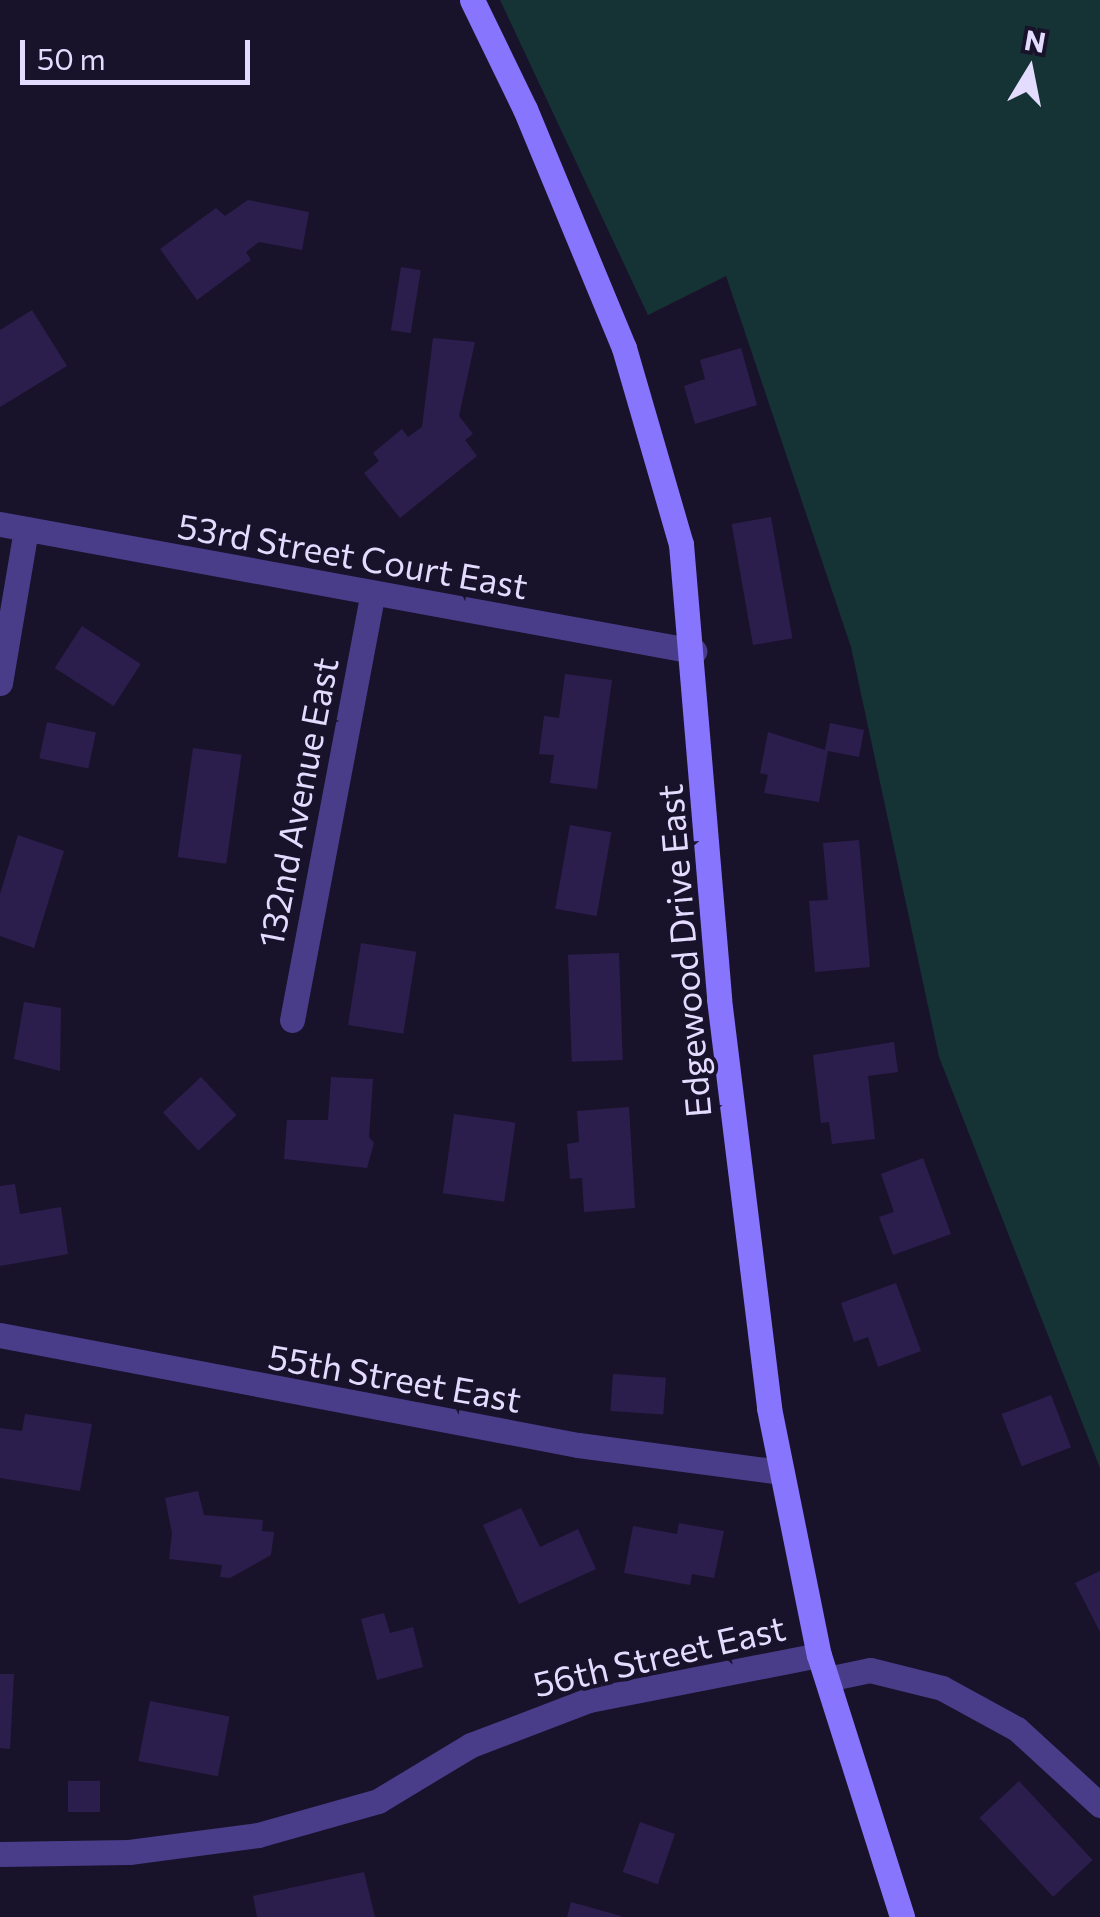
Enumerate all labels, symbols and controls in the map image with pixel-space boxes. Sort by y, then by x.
scale bar [25,20,255,82]
north arrow [980,20,1080,120]
text: N [1022,22,1049,59]
text: 50 m [37,39,106,76]
street label: 53rd Street Court East [175,504,531,606]
street label: 132nd Avenue East [248,654,346,950]
street label: Edgewood Drive East [648,783,718,1119]
street label: 55th Street East [265,1334,525,1420]
street label: 56th Street East [529,1606,789,1704]

